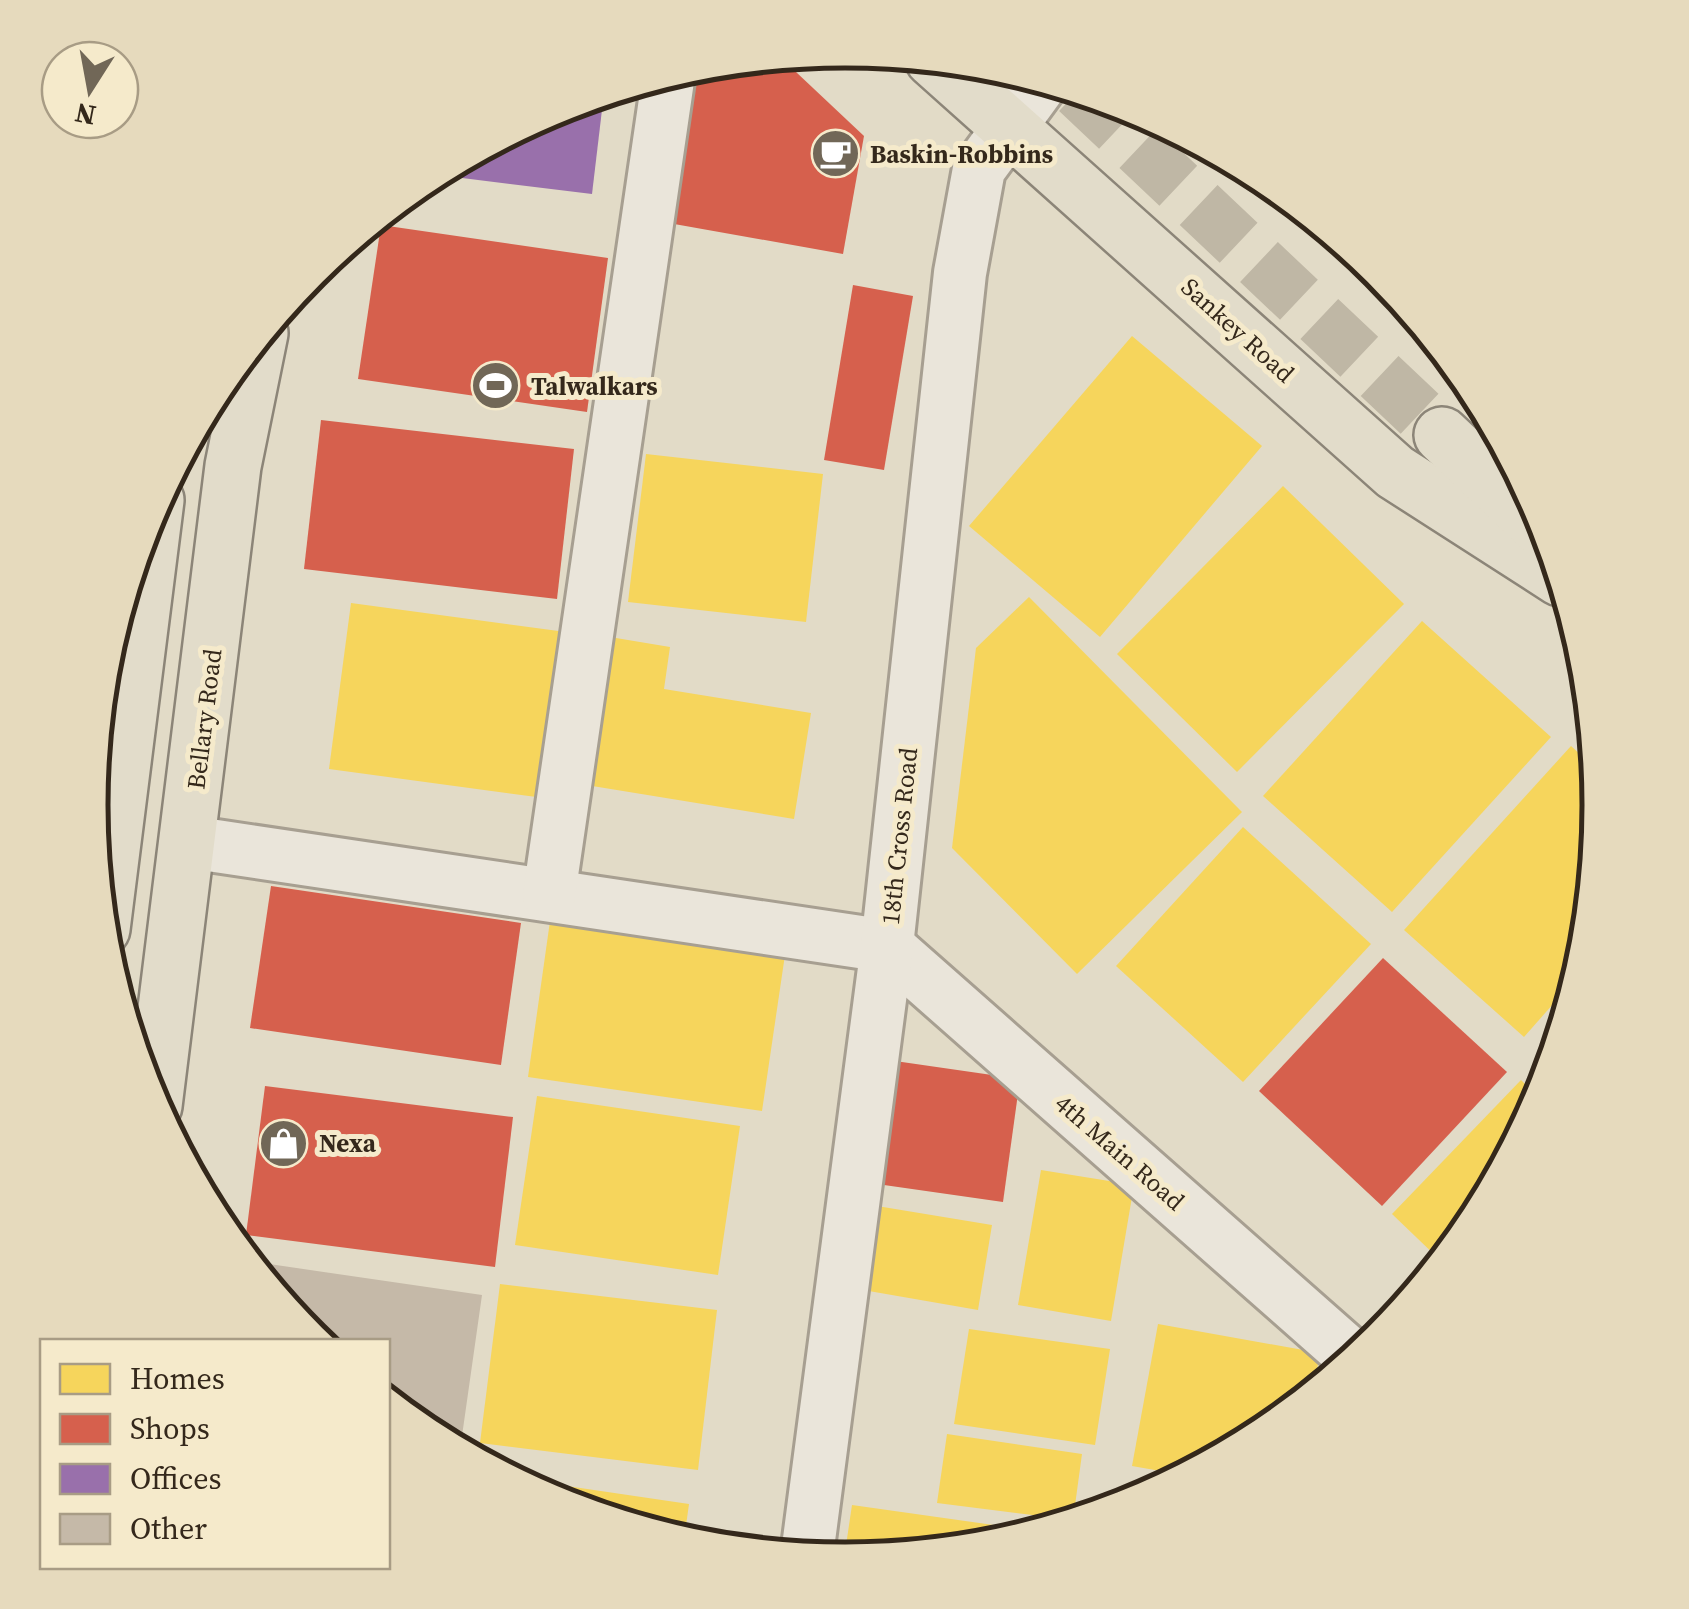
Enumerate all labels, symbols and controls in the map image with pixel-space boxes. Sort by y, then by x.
north arrow [40,40,140,140]
text: N [72,94,99,135]
cafe icon: Baskin-Robbins [809,128,861,180]
place label: Baskin-Robbins [870,137,1053,171]
street label: Sankey Road [1174,270,1302,390]
sports icon: Talwalkars [470,360,522,412]
place label: Talwalkars [531,369,658,403]
street label: Bellary Road [178,647,230,791]
street label: 18th Cross Road [873,746,925,926]
street label: 4th Main Road [1048,1086,1192,1218]
shop icon: Nexa [258,1117,310,1169]
place label: Nexa [319,1126,377,1160]
legend [40,1339,390,1569]
text: Homes [130,1358,225,1399]
text: Shops [130,1408,210,1449]
text: Offices [130,1458,222,1499]
text: Other [130,1508,207,1549]

